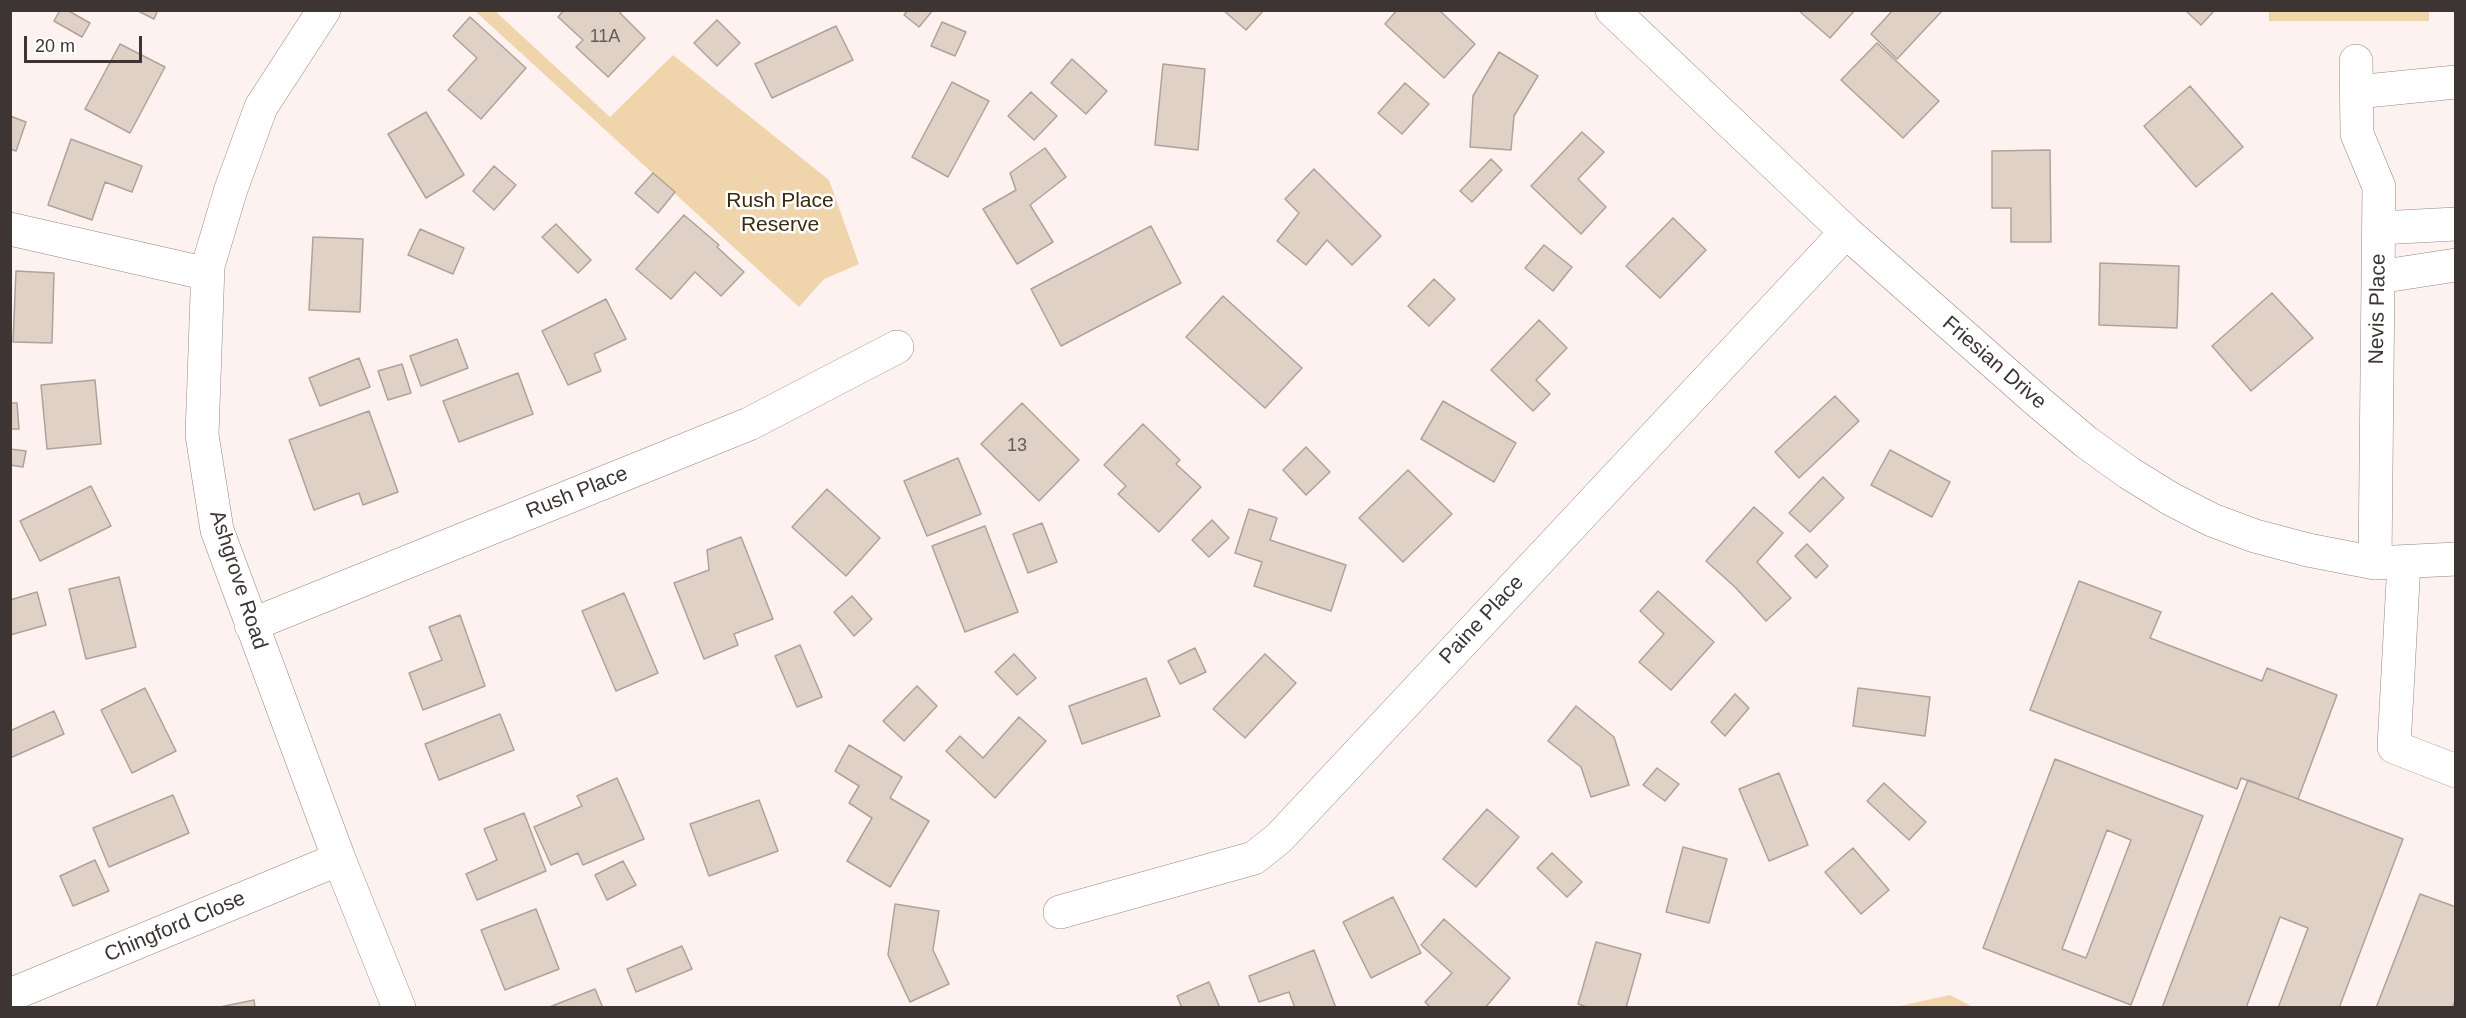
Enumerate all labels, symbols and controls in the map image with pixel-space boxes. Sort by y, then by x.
scale bar [27,24,146,62]
house number: 11A [590,26,620,48]
text: 20 m [35,36,75,56]
park label: Rush Place Reserve [726,188,834,238]
street label: Nevis Place [2364,253,2392,365]
street label: Friesian Drive [1937,311,2051,415]
house number: 13 [1007,435,1027,457]
street label: Rush Place [522,461,632,525]
street label: Ashgrove Road [204,507,272,653]
street label: Paine Place [1435,570,1529,670]
street label: Chingford Close [101,886,249,968]

